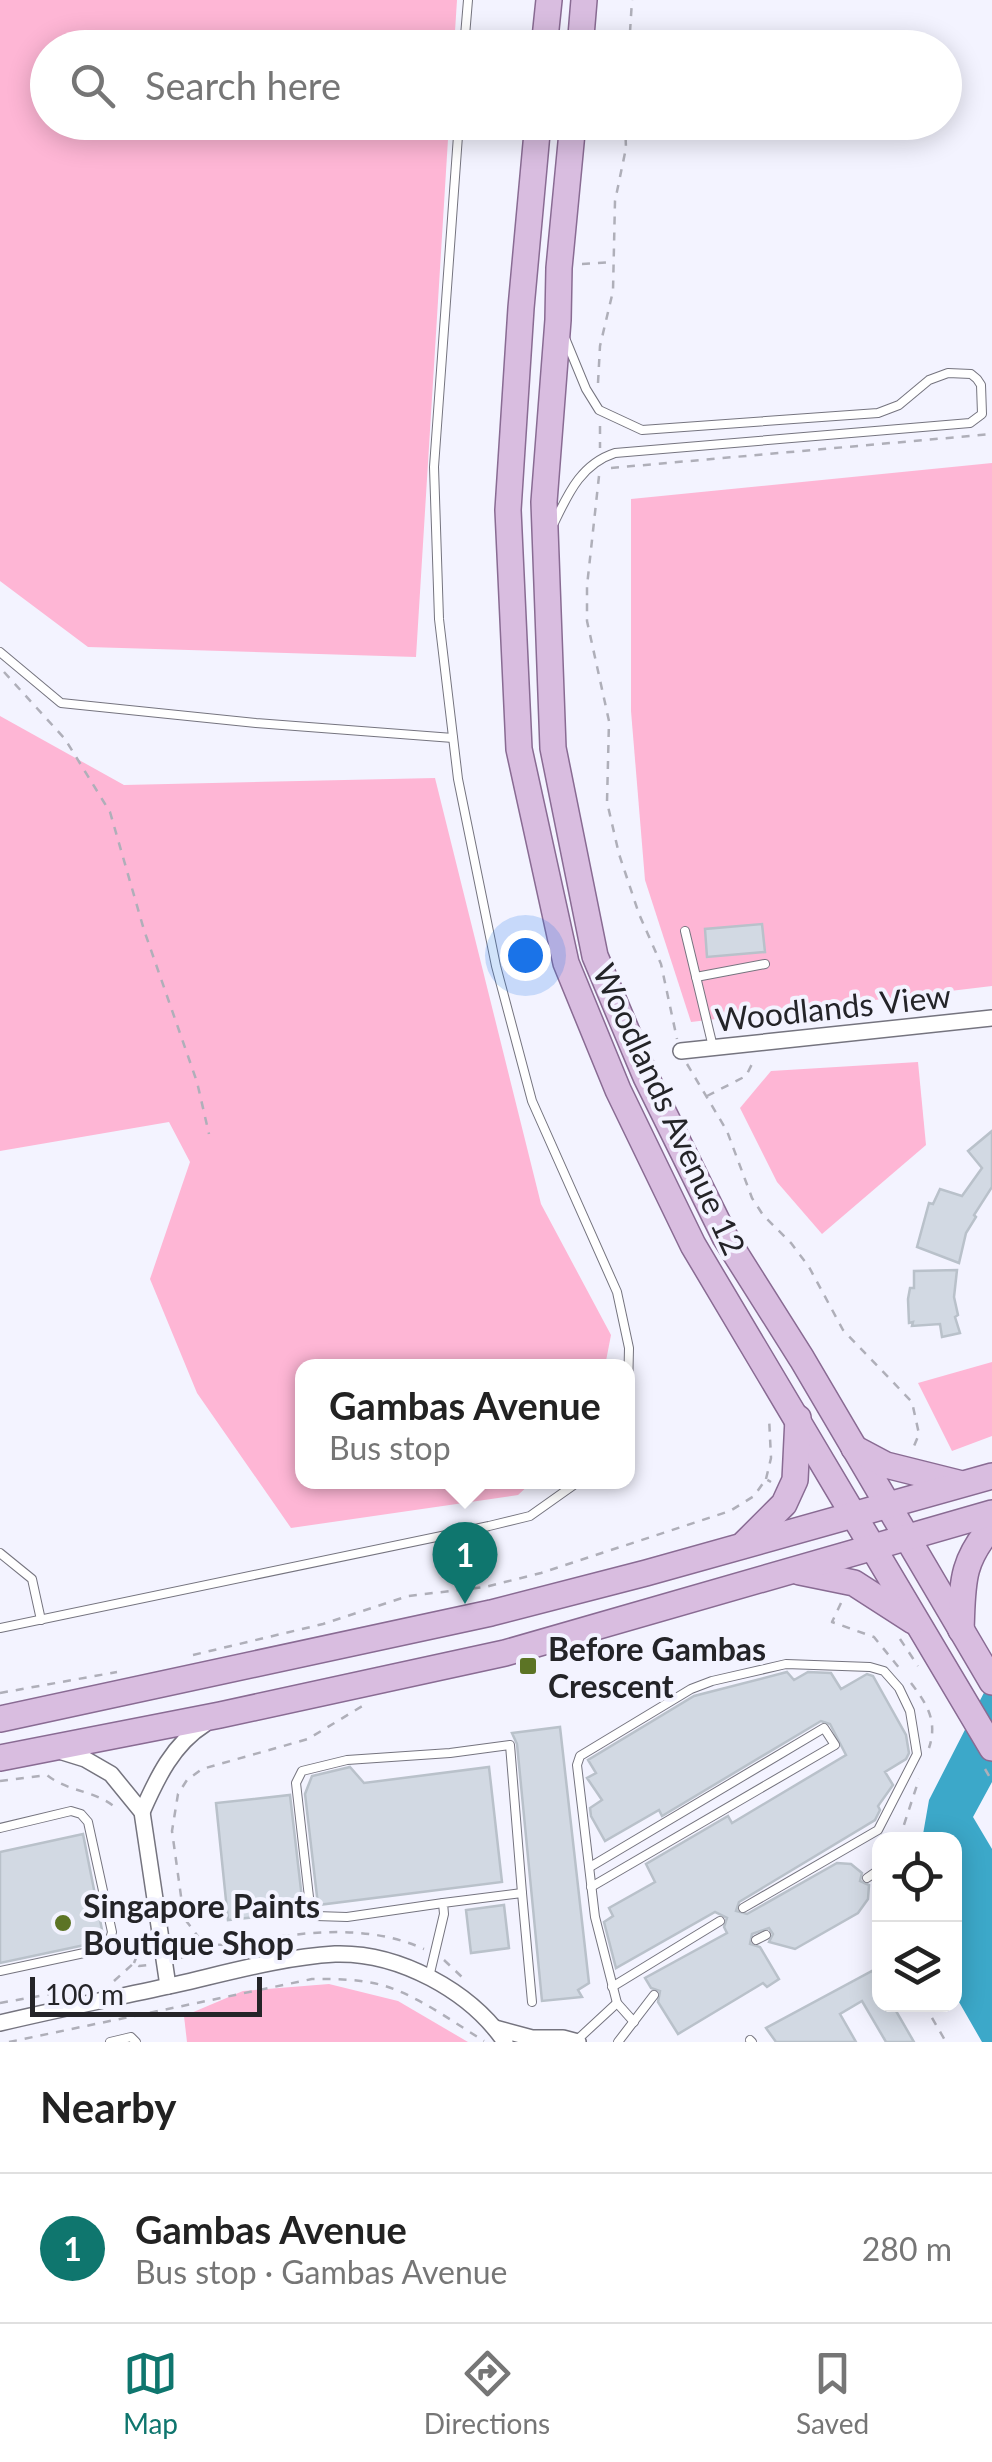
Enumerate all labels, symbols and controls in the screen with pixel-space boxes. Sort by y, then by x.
search box [30,30,962,140]
icon: search [65,58,120,113]
text: Search here [145,62,341,108]
your location [500,930,551,981]
street label: Woodlands Avenue 12 [585,957,755,1261]
street label: Woodlands View [713,975,953,1039]
popup [295,1359,635,1489]
text: Gambas Avenue [329,1382,601,1428]
text: Bus stop [329,1428,451,1467]
pin: 1 [432,1522,498,1604]
place label: Before Gambas Crescent [548,1629,766,1705]
marker: Before Gambas Crescent [517,1655,539,1677]
map controls [872,1832,962,2012]
button: locate [872,1832,962,1922]
place label: Singapore Paints Boutique Shop [83,1886,320,1962]
marker: Singapore Paints Boutique Shop [52,1912,74,1934]
button: layers [872,1922,962,2012]
scale bar [30,1972,262,2016]
text: 100 m [45,1977,124,2011]
text: Nearby [40,2082,177,2132]
text: Gambas Avenue [135,2206,407,2252]
text: 1 [63,2229,82,2268]
text: 280 m [862,2229,952,2268]
text: Bus stop · Gambas Avenue [135,2252,508,2291]
tab: Map [123,2346,178,2440]
tab: Directions [424,2346,550,2440]
tab: Saved [796,2346,869,2440]

